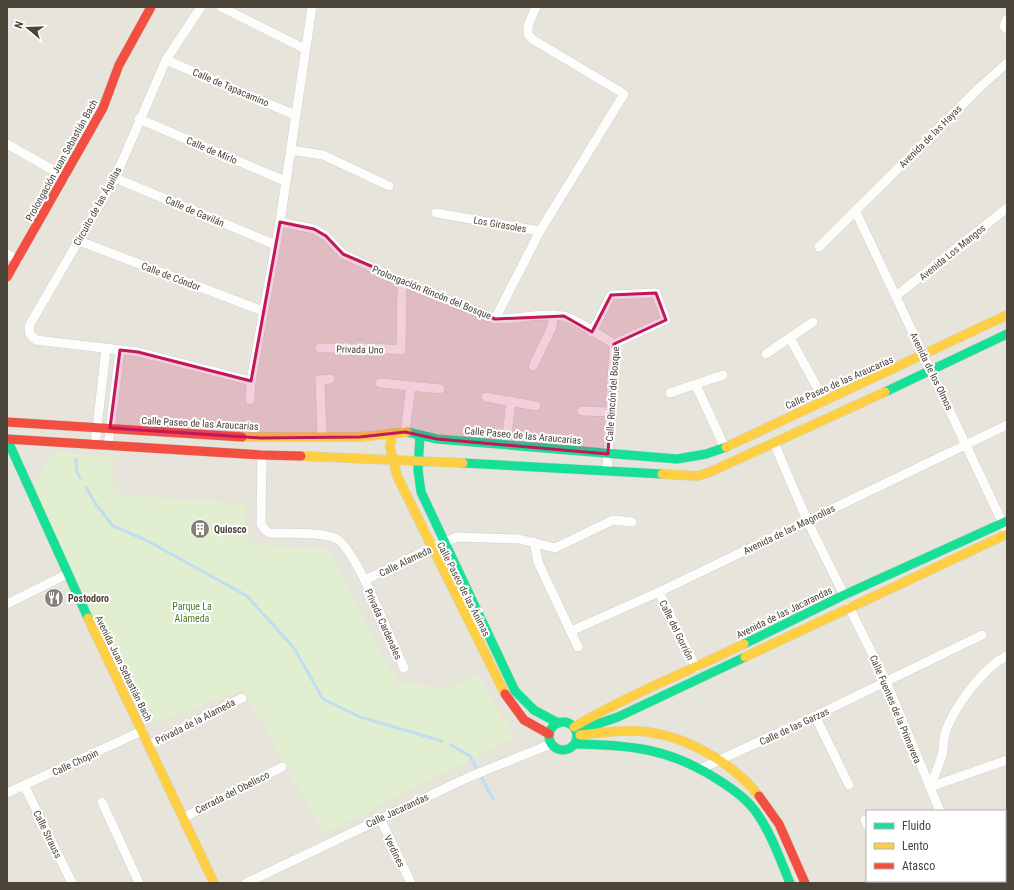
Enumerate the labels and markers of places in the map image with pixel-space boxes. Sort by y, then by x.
building icon: Quiosco [189,518,211,540]
place label: Quiosco [214,524,247,535]
restaurant icon: Postodoro [43,587,65,609]
place label: Postodoro [68,593,109,604]

